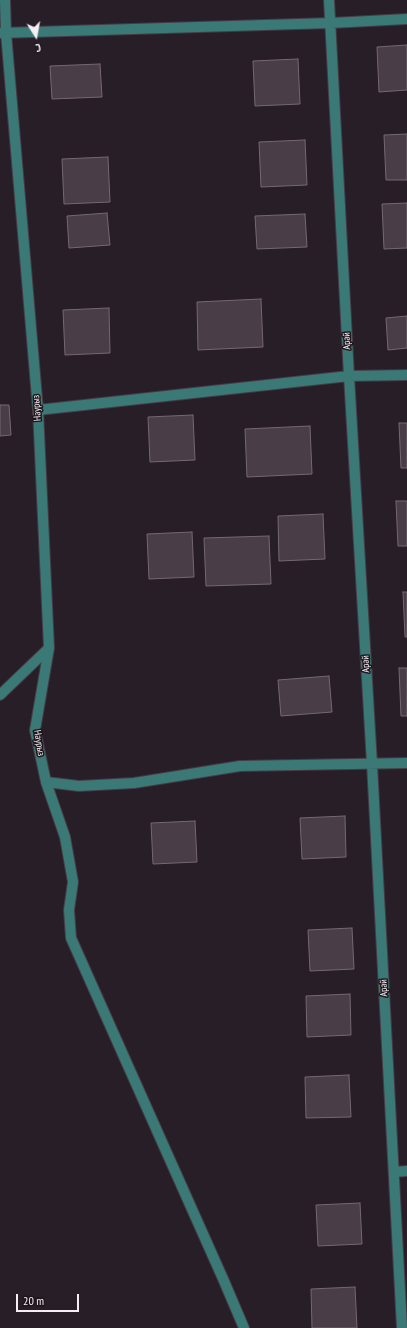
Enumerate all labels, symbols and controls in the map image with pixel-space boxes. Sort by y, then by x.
north arrow [16,16,56,56]
text: С [34,40,42,55]
street label: Арай [341,332,353,350]
street label: Наурыз [30,394,44,422]
street label: Арай [360,655,372,673]
street label: Наурыз [31,729,47,757]
street label: Арай [378,979,390,997]
scale bar [18,1286,81,1312]
text: 20 m [23,1293,44,1308]

